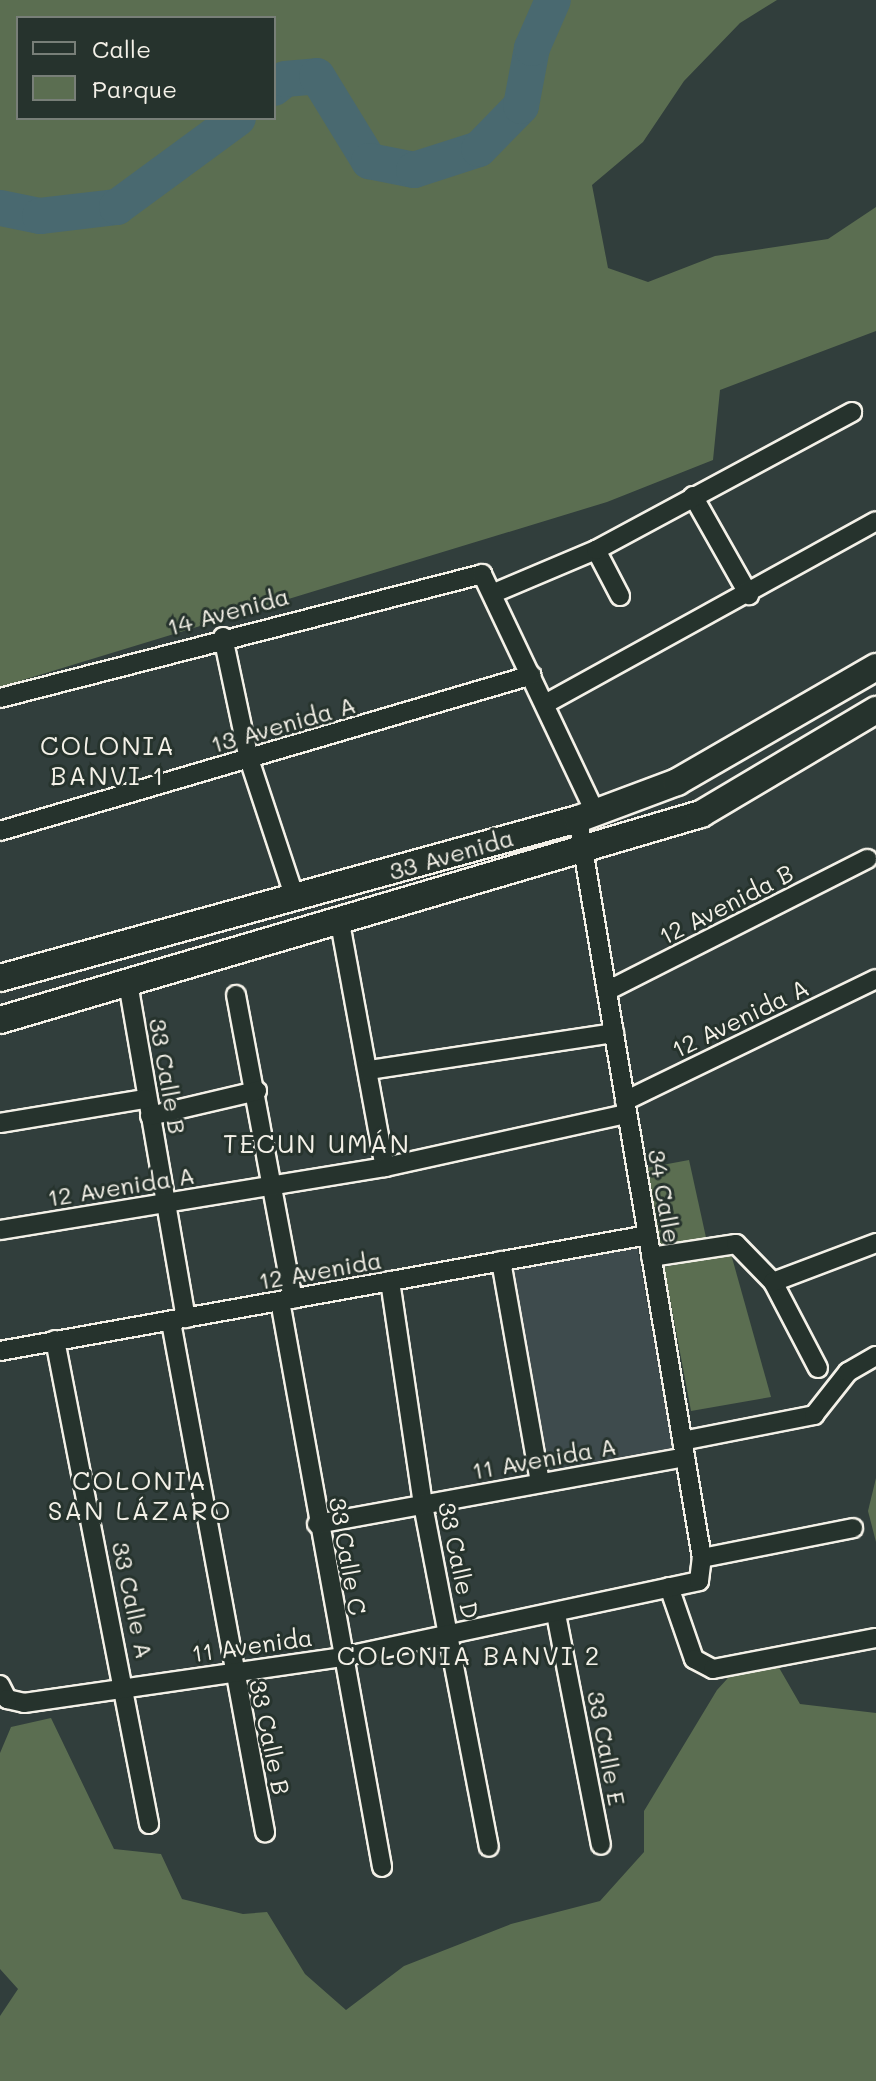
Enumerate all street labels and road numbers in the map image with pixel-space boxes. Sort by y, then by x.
street label: 14 Avenida [164,581,292,641]
street label: 13 Avenida A [207,690,359,758]
street label: 33 Avenida [385,822,517,886]
street label: 12 Avenida B [654,858,798,950]
street label: 12 Avenida A [667,972,813,1064]
street label: 33 Calle B [144,1016,192,1136]
street label: 34 Calle [643,1147,687,1245]
street label: 12 Avenida A [45,1160,197,1212]
street label: 12 Avenida [256,1245,384,1295]
street label: 11 Avenida A [470,1431,618,1485]
street label: 33 Calle C [323,1495,373,1617]
street label: 33 Calle D [433,1499,485,1621]
street label: 33 Calle A [107,1539,159,1661]
street label: 11 Avenida [190,1622,314,1668]
street label: 33 Calle B [244,1677,296,1797]
street label: 33 Calle E [582,1688,632,1808]

